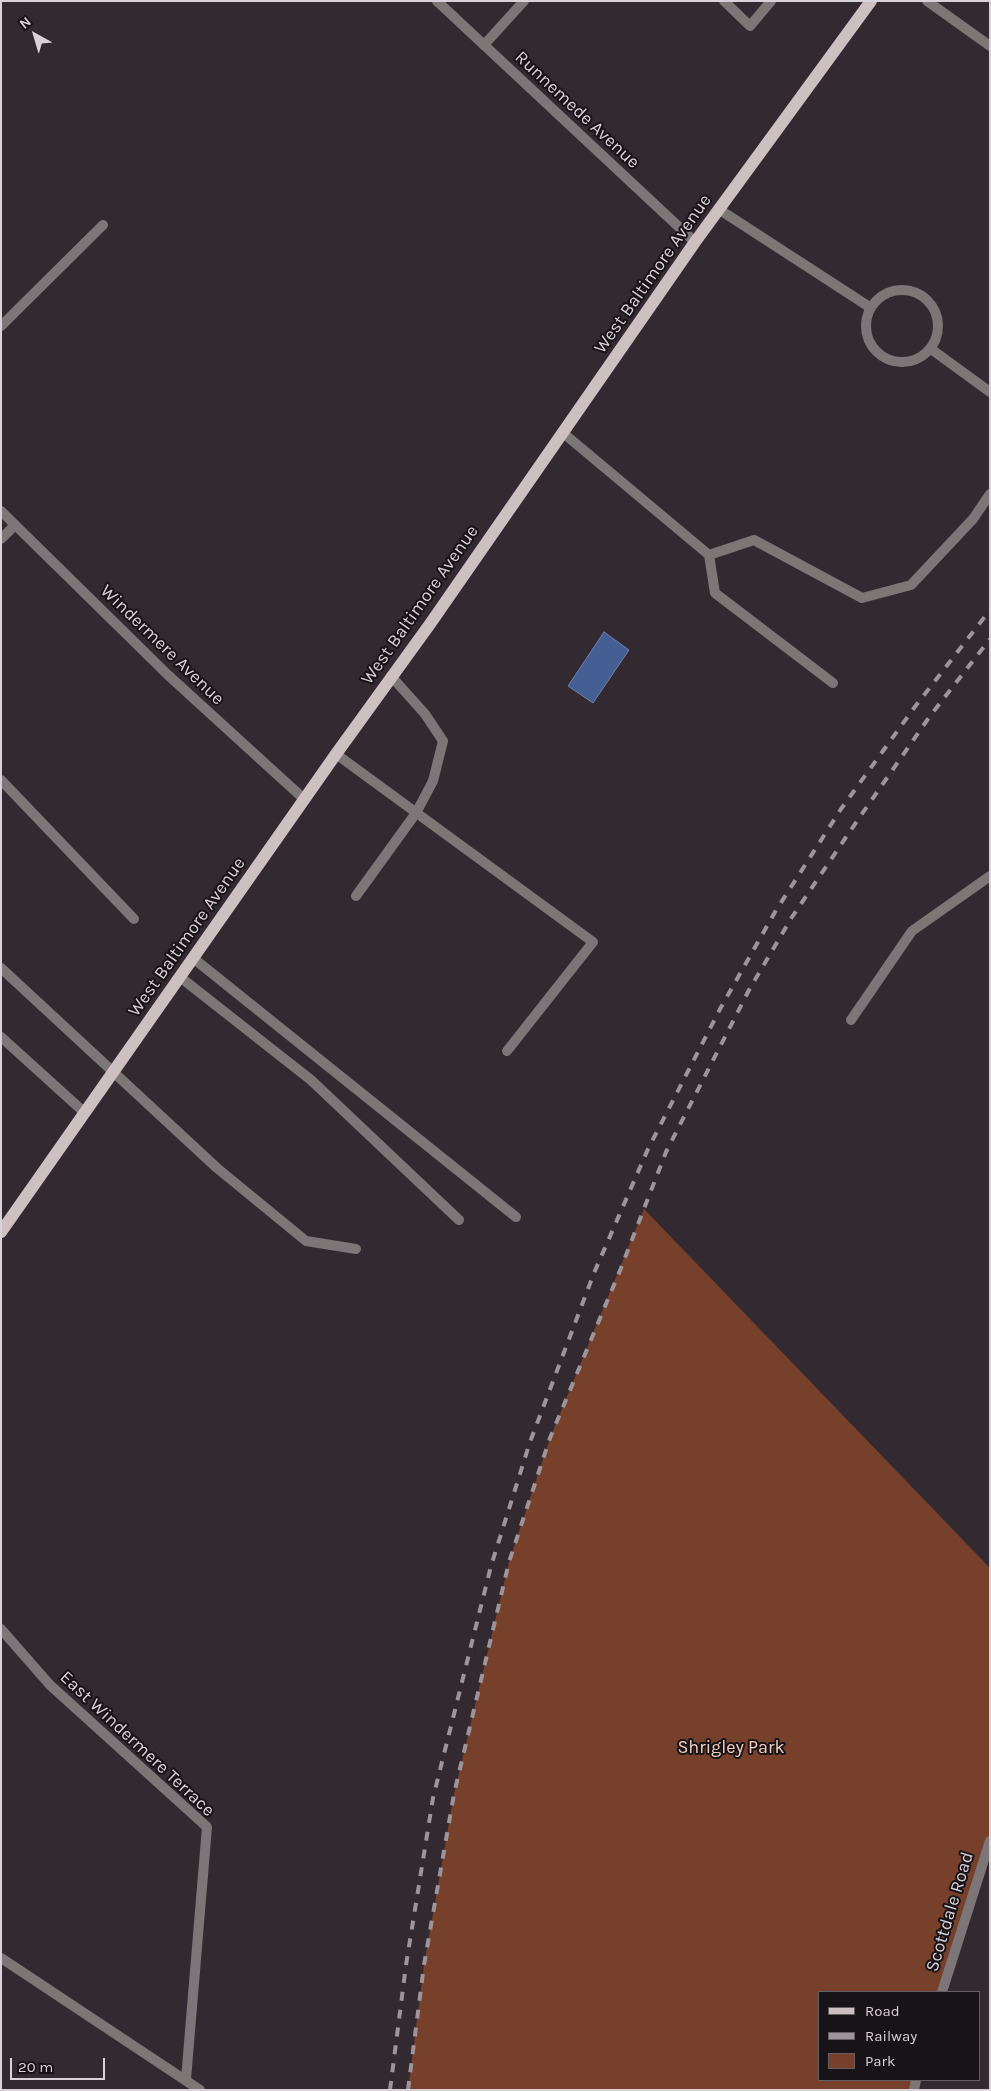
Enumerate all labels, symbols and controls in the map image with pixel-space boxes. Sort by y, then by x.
north arrow [10,10,60,60]
text: N [16,13,34,33]
street label: Runnemede Avenue [510,47,644,173]
street label: West Baltimore Avenue [590,190,716,358]
street label: West Baltimore Avenue [357,521,483,689]
street label: Windermere Avenue [95,580,229,710]
street label: West Baltimore Avenue [124,853,250,1021]
street label: East Windermere Terrace [55,1667,219,1821]
park label: Shrigley Park [677,1737,785,1759]
street label: Scottdale Road [922,1849,978,1975]
legend [818,1991,981,2081]
text: Road [865,2002,900,2020]
text: Railway [865,2027,917,2045]
scale bar [12,2048,108,2080]
text: Park [865,2052,895,2070]
text: 20 m [18,2058,53,2076]

